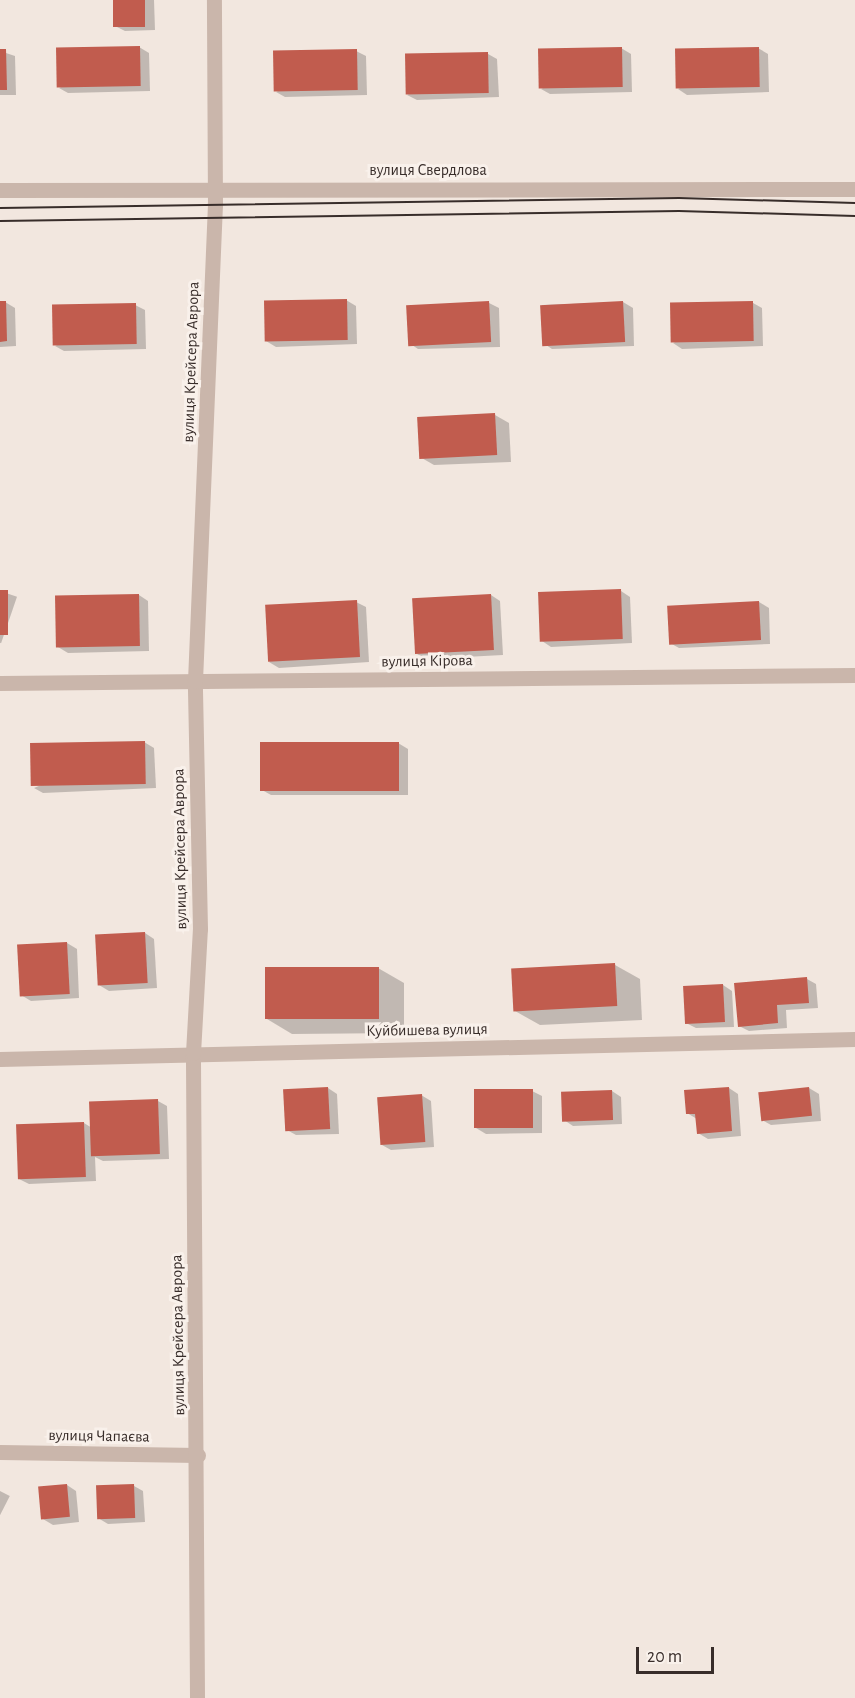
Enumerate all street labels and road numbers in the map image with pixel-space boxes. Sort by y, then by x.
street label: вулиця Свердлова [369,160,487,180]
street label: вулиця Крейсера Аврора [179,281,203,443]
street label: вулиця Кірова [381,651,473,671]
street label: вулиця Крейсера Аврора [169,768,191,930]
street label: Куйбишева вулиця [366,1019,488,1041]
street label: вулиця Крейсера Аврора [167,1254,189,1416]
street label: вулиця Чапаєва [48,1426,150,1446]

